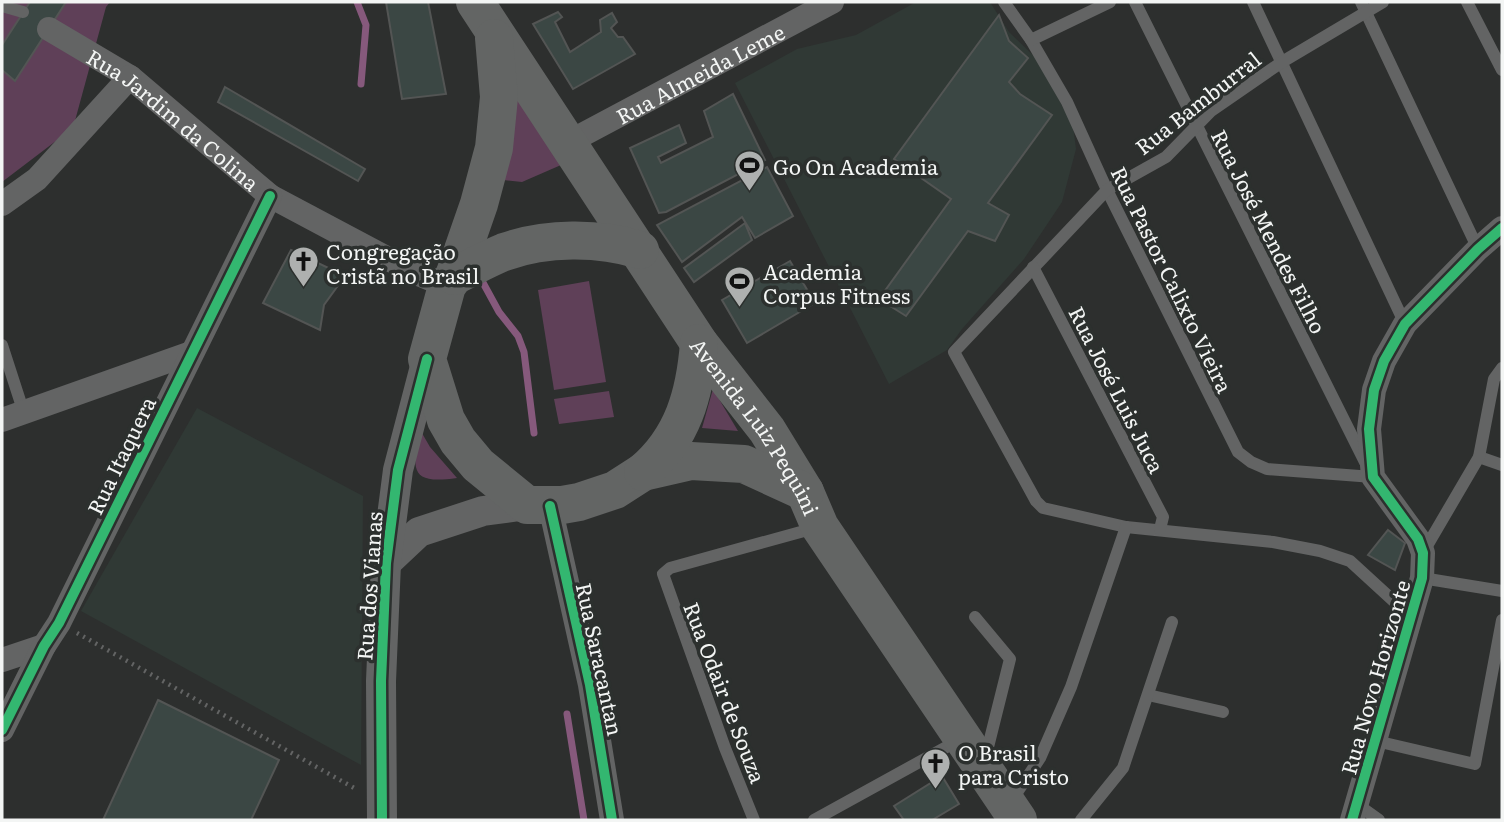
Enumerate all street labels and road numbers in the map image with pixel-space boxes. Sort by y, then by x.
street label: Rua Almeida Leme [609,15,789,130]
street label: Rua Jardim da Colina [82,40,268,197]
street label: Rua Bamburral [1128,43,1266,161]
street label: Rua José Mendes Filho [1205,124,1335,338]
street label: Rua Pastor Calixto Vieira [1105,161,1242,398]
street label: Rua José Luis Juca [1062,300,1174,478]
street label: Avenida Luiz Pequini [684,330,828,519]
street label: Rua Itaquera [78,390,162,520]
street label: Rua dos Vianas [347,510,389,662]
street label: Rua Novo Horizonte [1331,576,1417,778]
street label: Rua Saracantan [570,580,632,739]
street label: Rua Odair de Souza [677,597,775,788]

